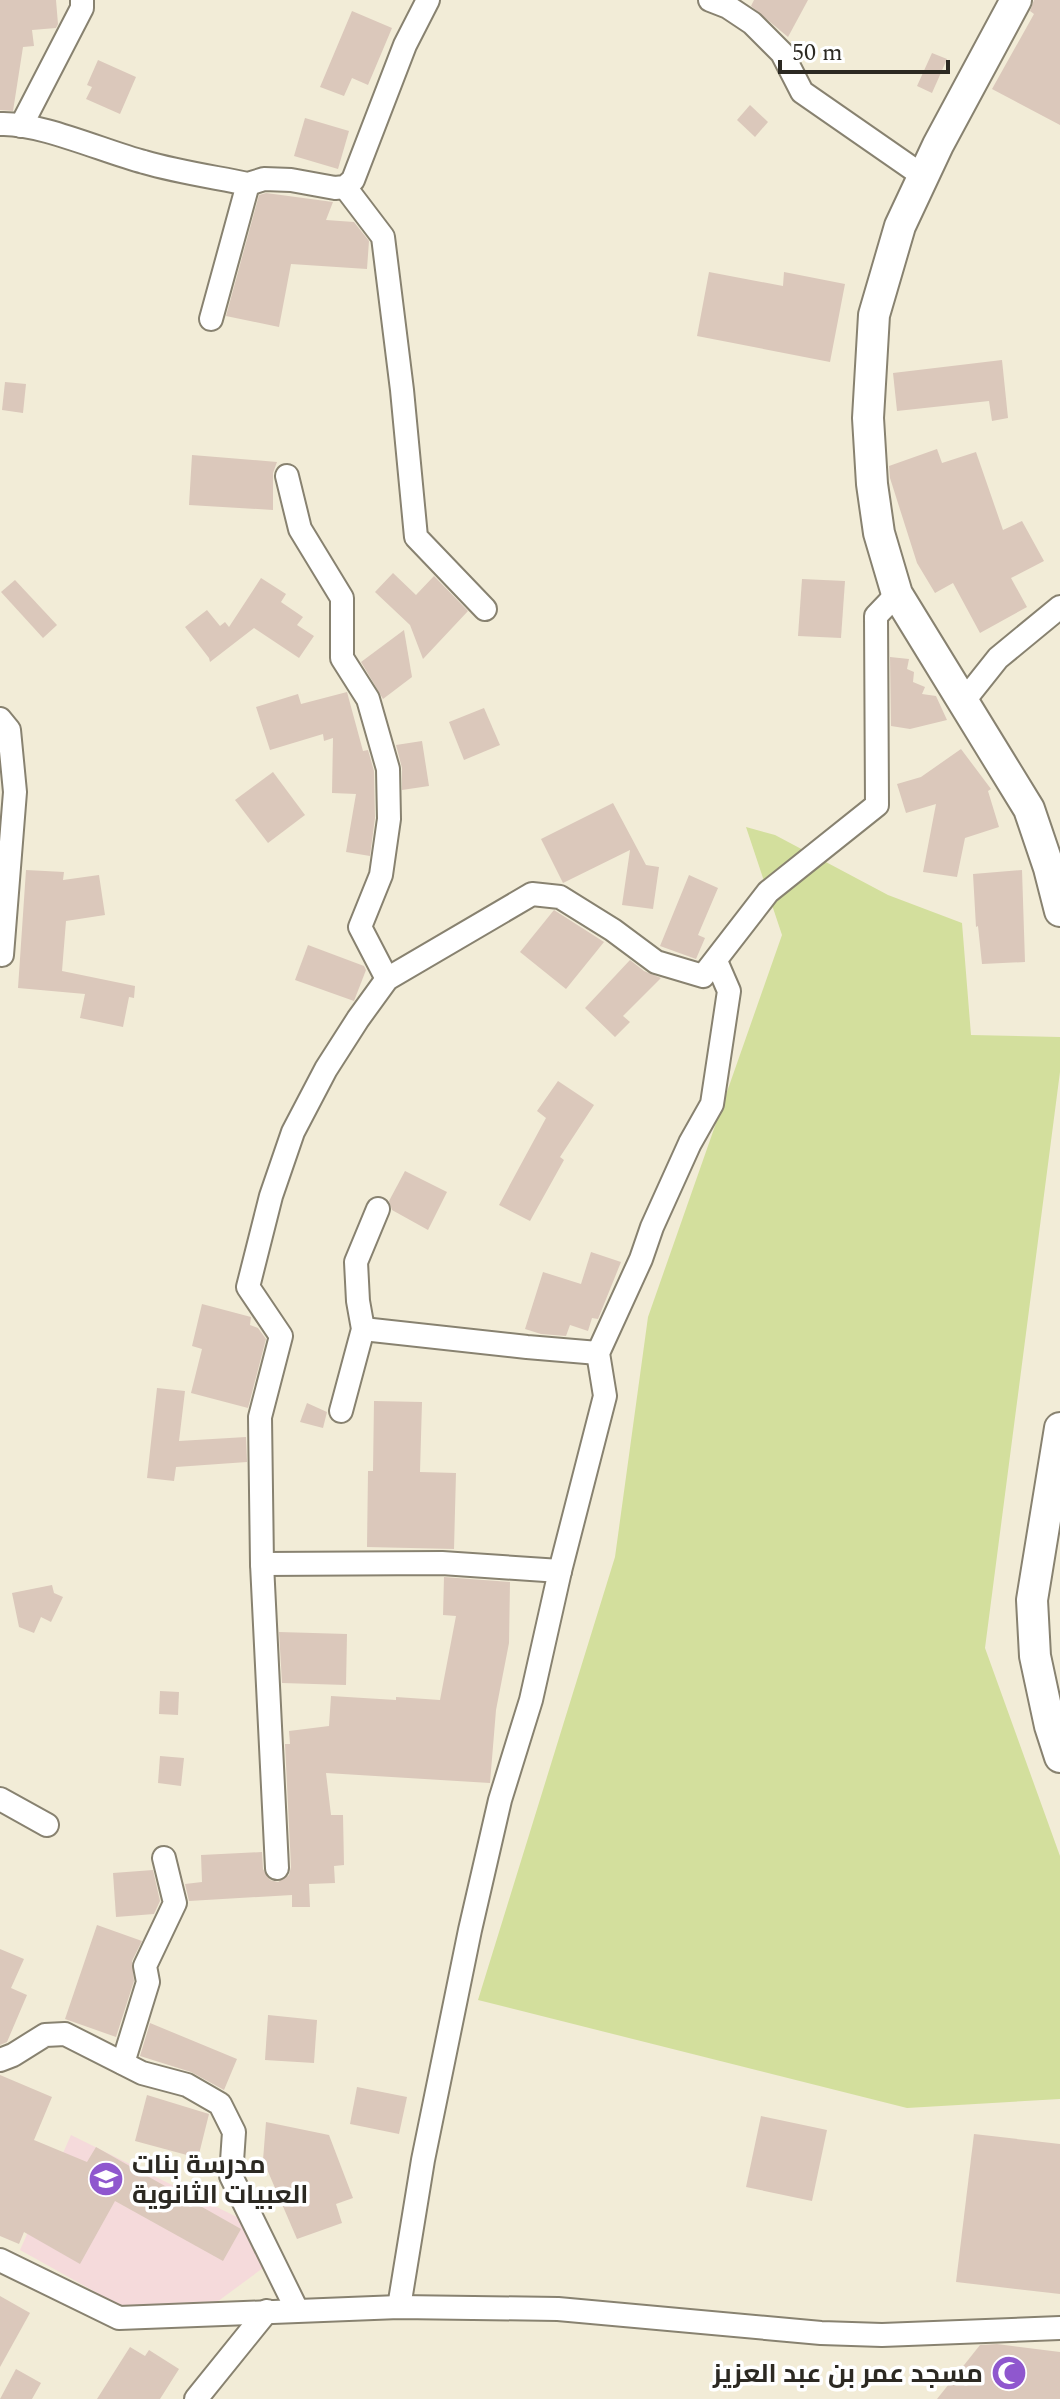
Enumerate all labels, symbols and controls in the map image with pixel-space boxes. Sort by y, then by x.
scale bar [780,24,948,74]
text: 50 m [792,35,843,71]
place label: مدرسة بنات العبيات الثانوية [132,2145,308,2215]
school or university icon: مدرسة بنات العبيات الثانوية [87,2160,125,2198]
place label: مسجد عمر بن عبد العزيز [712,2354,983,2394]
mosque icon: مسجد عمر بن عبد العزيز [990,2354,1028,2392]

